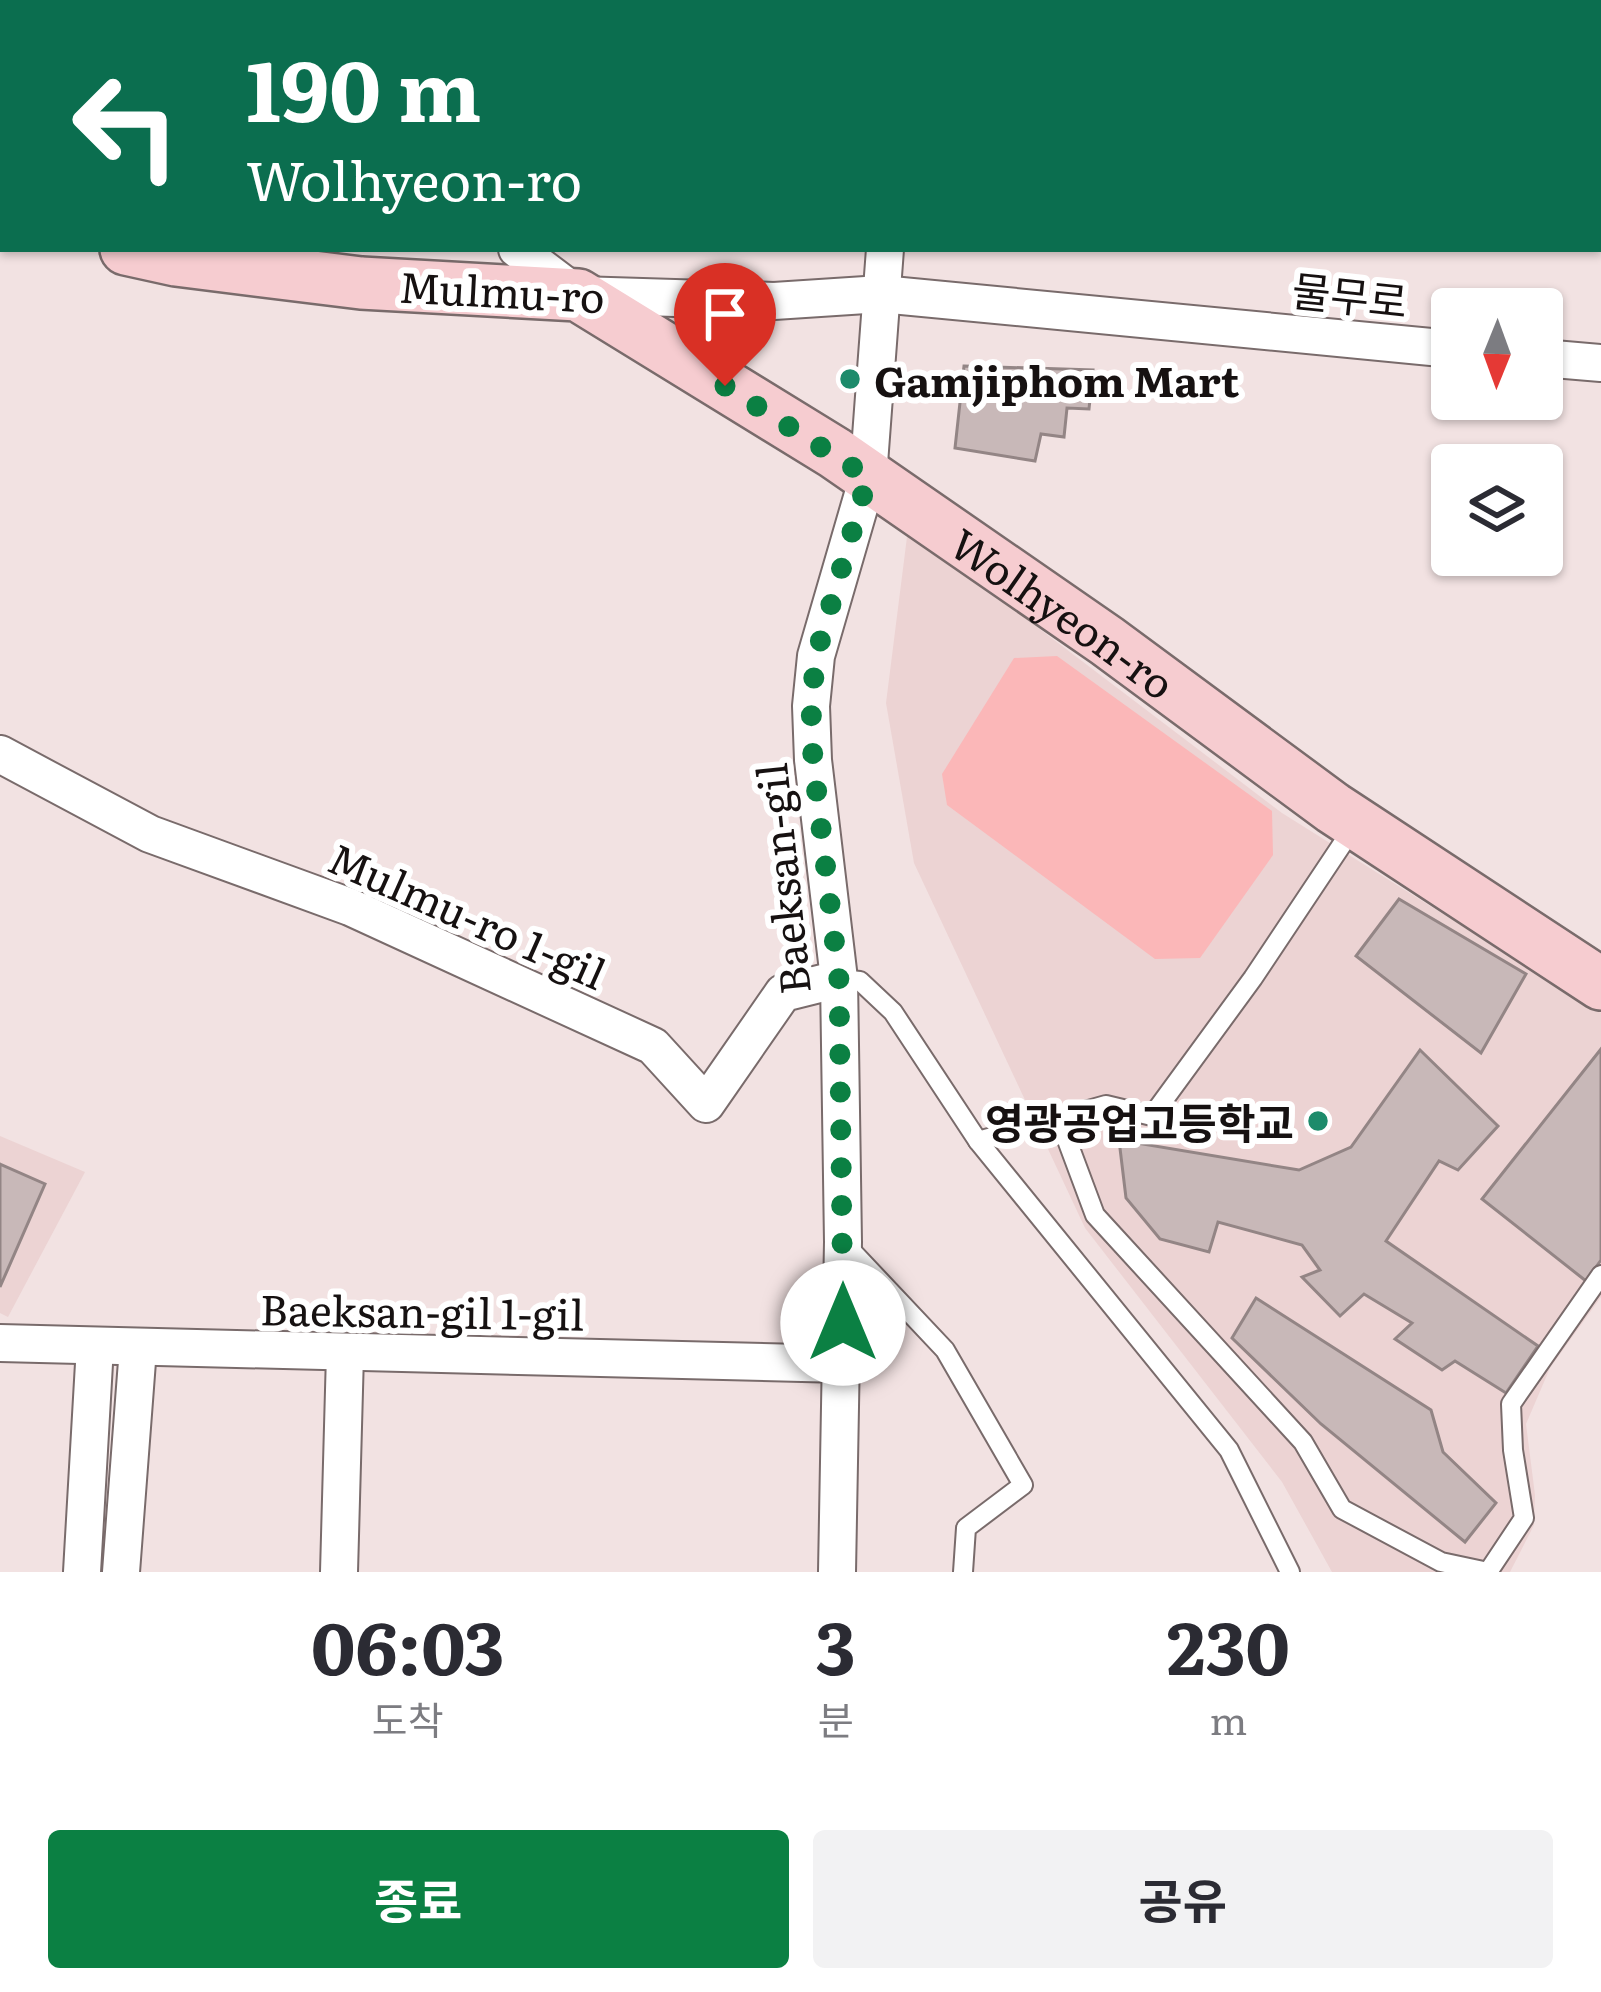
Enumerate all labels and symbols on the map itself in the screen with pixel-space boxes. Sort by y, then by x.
street label: Mulmu-ro [398,254,606,326]
street label: 물무로 [1289,257,1411,331]
pin [674,263,776,386]
north arrow [1431,288,1563,420]
place label: Gamjiphom Mart [874,348,1240,410]
marker: Gamjiphom Mart [837,366,863,392]
street label: Wolhyeon-ro [939,511,1189,713]
street label: Baeksan-gil [738,760,824,998]
street label: Mulmu-ro 1-gil [319,825,617,1003]
place label: 영광공업고등학교 [985,1090,1294,1152]
marker: 영광공업고등학교 [1305,1108,1331,1134]
position arrow [780,1260,906,1386]
street label: Baeksan-gil 1-gil [259,1276,585,1344]

